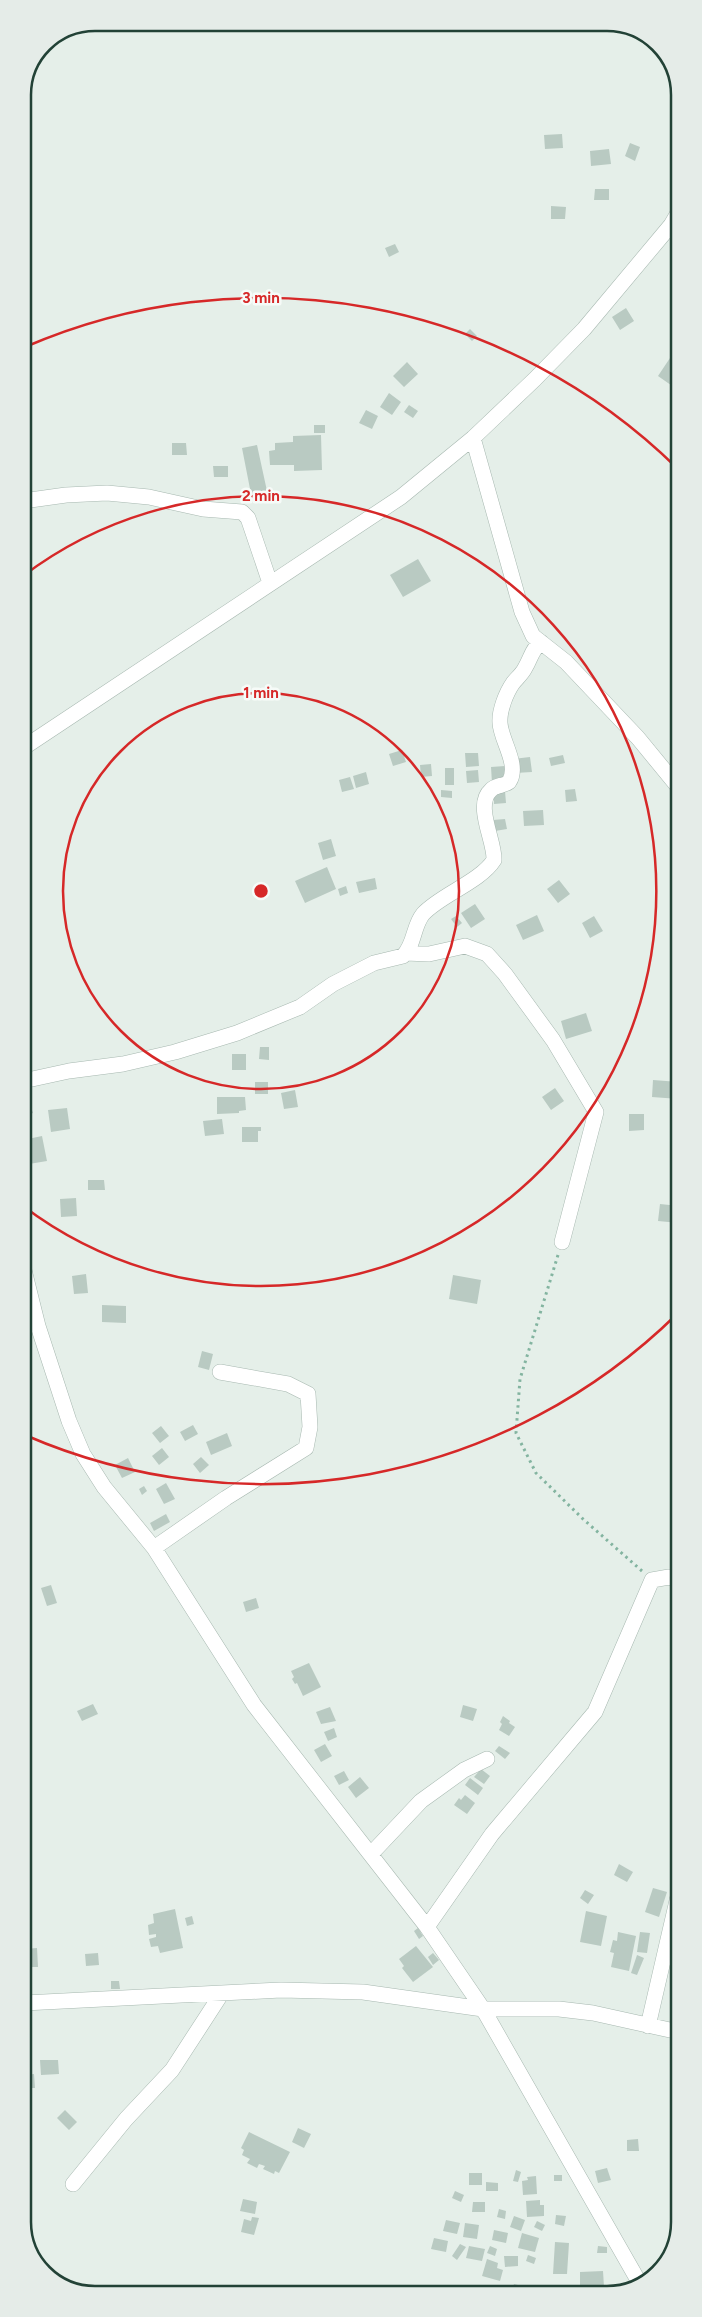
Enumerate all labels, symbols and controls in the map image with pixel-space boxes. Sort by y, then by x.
text: 3 min [242,289,280,307]
text: 2 min [242,487,280,505]
text: 1 min [243,684,279,702]
centre of rings [252,882,270,900]

